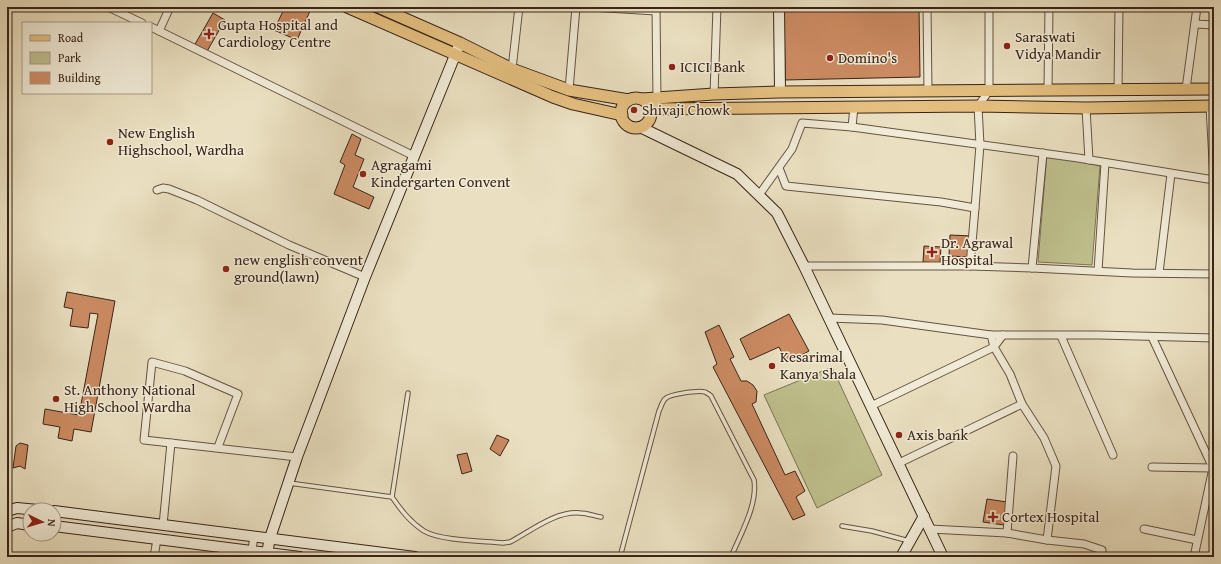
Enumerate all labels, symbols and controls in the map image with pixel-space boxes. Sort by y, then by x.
place label: Gupta Hospital and Cardiology Centre [218,14,338,52]
legend [22,22,152,94]
place label: Saraswati Vidya Mandir [1015,26,1101,64]
marker: Gupta Hospital and Cardiology Centre [203,28,215,40]
text: Road [58,29,84,46]
marker: Saraswati Vidya Mandir [1002,41,1012,51]
place label: Domino's [838,47,897,68]
text: Park [58,49,82,66]
marker: Domino's [825,53,835,63]
place label: ICICI Bank [680,56,745,77]
marker: ICICI Bank [667,62,677,72]
text: Building [58,69,101,86]
place label: Shivaji Chowk [642,99,730,120]
marker: Shivaji Chowk [629,105,639,115]
place label: New English Highschool, Wardha [118,122,244,160]
marker: New English Highschool, Wardha [105,137,115,147]
place label: Agragami Kindergarten Convent [371,154,511,192]
marker: Agragami Kindergarten Convent [358,169,368,179]
place label: Dr. Agrawal Hospital [941,232,1013,270]
marker: Dr. Agrawal Hospital [926,246,938,258]
place label: new english convent ground(lawn) [234,249,364,287]
marker: new english convent ground(lawn) [221,264,231,274]
place label: Kesarimal Kanya Shala [780,346,856,384]
marker: Kesarimal Kanya Shala [767,361,777,371]
place label: St. Anthony National High School Wardha [64,379,195,417]
marker: St. Anthony National High School Wardha [51,394,61,404]
place label: Axis bank [907,424,968,445]
marker: Axis bank [894,430,904,440]
north arrow [22,502,62,542]
place label: Cortex Hospital [1002,506,1100,527]
marker: Cortex Hospital [987,511,999,523]
text: N [44,519,60,528]

